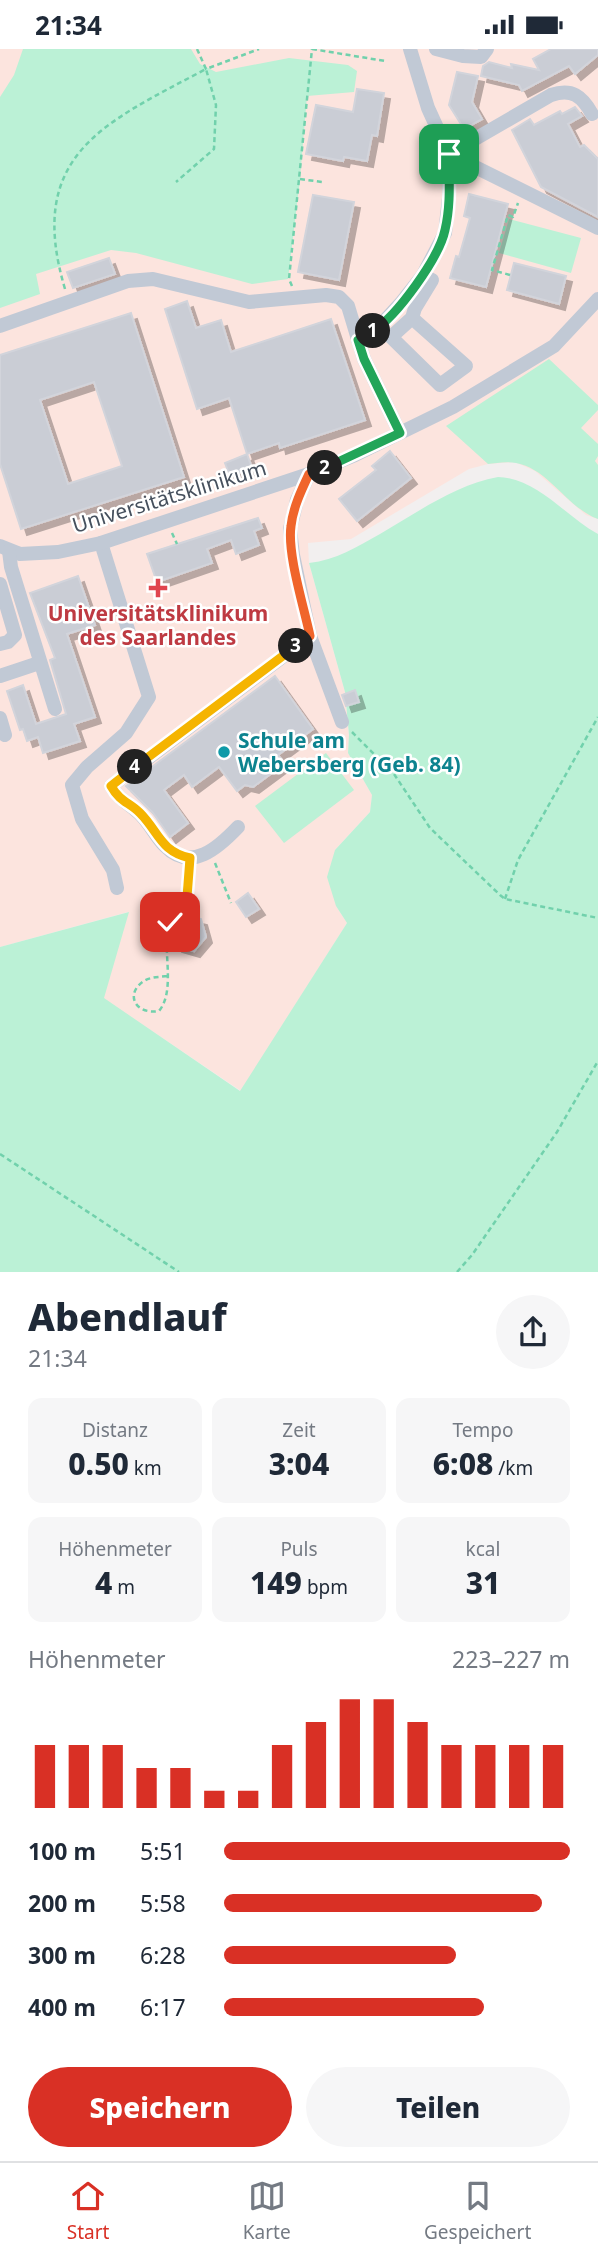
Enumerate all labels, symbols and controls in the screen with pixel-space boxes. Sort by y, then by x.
text: 21:34 [35,7,102,43]
pin [419,124,479,184]
icon: arrive [430,135,468,173]
pin: 1 [356,313,390,349]
text: 1 [367,317,378,343]
pin: 2 [308,451,342,485]
street label: Universitätsklinikum [68,453,270,539]
text: 2 [319,454,330,480]
marker: Universitätsklinikum des Saarlandes [148,578,168,598]
place label: Universitätsklinikum des Saarlandes [48,599,268,651]
pin: 3 [278,629,314,663]
text: 3 [290,632,301,658]
place label: Schule am Webersberg (Geb. 84) [238,726,461,778]
marker: Schule am Webersberg (Geb. 84) [216,744,232,760]
pin: 4 [118,749,152,785]
text: 4 [129,753,140,779]
pin [140,892,200,952]
icon: check [151,903,189,941]
text: Abendlauf [28,1290,227,1342]
button: share [496,1295,570,1369]
text: 21:34 [28,1342,87,1374]
text: Distanz [82,1417,148,1443]
text: Zeit [282,1417,316,1443]
text: Tempo [453,1417,513,1443]
text: 0.50 [68,1443,129,1484]
text: 3:04 [269,1443,329,1484]
text: 6:08 [433,1443,493,1484]
text: km [129,1455,162,1481]
text: /km [493,1455,533,1481]
text: Höhenmeter [58,1536,172,1562]
text: Puls [280,1536,318,1562]
text: kcal [466,1536,500,1562]
text: 4 [95,1562,112,1603]
text: 149 [250,1562,302,1603]
text: 31 [466,1562,500,1603]
text: m [112,1574,135,1600]
text: bpm [302,1574,348,1600]
text: Höhenmeter [28,1643,166,1675]
text: 223–227 m [452,1643,570,1675]
text: 100 m [28,1835,96,1867]
text: 5:51 [140,1835,186,1867]
text: 200 m [28,1887,96,1919]
text: 5:58 [140,1887,186,1919]
text: 300 m [28,1939,96,1971]
text: 6:28 [140,1939,186,1971]
text: 400 m [28,1991,96,2023]
text: 6:17 [140,1991,186,2023]
button: Speichern [28,2067,292,2147]
button: Teilen [306,2067,570,2147]
tab: Start [67,2177,109,2245]
tab: Karte [243,2177,291,2245]
tab: Gespeichert [424,2177,531,2245]

